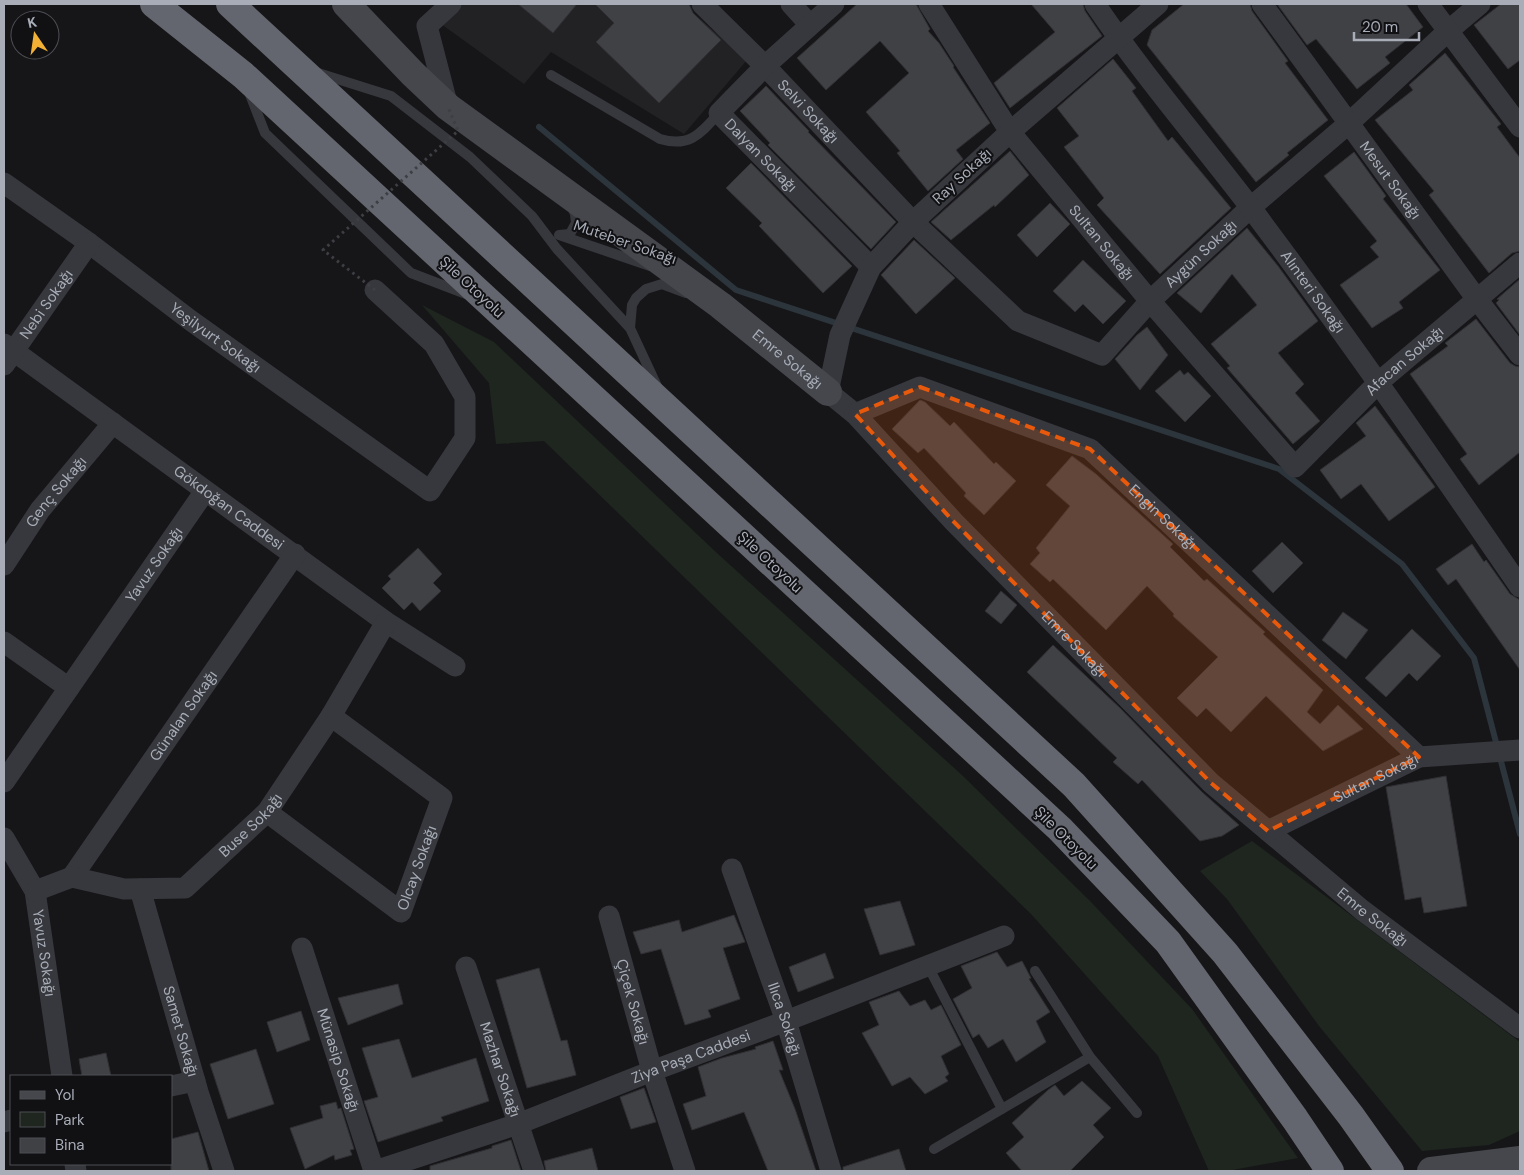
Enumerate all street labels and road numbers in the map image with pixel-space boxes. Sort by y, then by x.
street label: Selvi Sokağı [773,75,843,148]
street label: Dalyan Sokağı [720,114,801,196]
street label: Mesut Sokağı [1355,137,1426,223]
street label: Ray Sokağı [928,143,996,209]
street label: Sultan Sokağı [1064,201,1139,284]
street label: Muteber Sokağı [571,215,679,269]
street label: Aygün Sokağı [1160,215,1241,292]
street label: Alınteri Sokağı [1276,246,1350,337]
street label: Şile Otoyolu [435,252,509,322]
street label: Nebi Sokağı [15,265,78,343]
street label: Yeşilyurt Sokağı [166,298,265,377]
street label: Afacan Sokağı [1361,322,1448,400]
street label: Emre Sokağı [748,325,827,394]
street label: Genç Sokağı [21,452,91,531]
street label: Gökdoğan Caddesi [170,461,288,554]
street label: Engin Sokağı [1124,480,1201,554]
street label: Yavuz Sokağı [121,523,187,607]
street label: Şile Otoyolu [733,527,807,597]
street label: Emre Sokağı [1037,607,1111,681]
street label: Günalan Sokağı [145,666,222,765]
street label: Sultan Sokağı [1330,749,1422,808]
street label: Buse Sokağı [215,789,287,862]
street label: Şile Otoyolu [1030,802,1102,874]
street label: Olcay Sokağı [392,823,441,913]
street label: Emre Sokağı [1333,883,1412,951]
street label: Yavuz Sokağı [28,908,60,998]
street label: Çiçek Sokağı [611,957,654,1047]
street label: Ilıca Sokağı [763,980,806,1058]
street label: Samet Sokağı [158,984,203,1079]
street label: Münasip Sokağı [312,1006,364,1115]
street label: Mazhar Sokağı [475,1019,525,1120]
street label: Ziya Paşa Caddesi [628,1025,753,1088]

